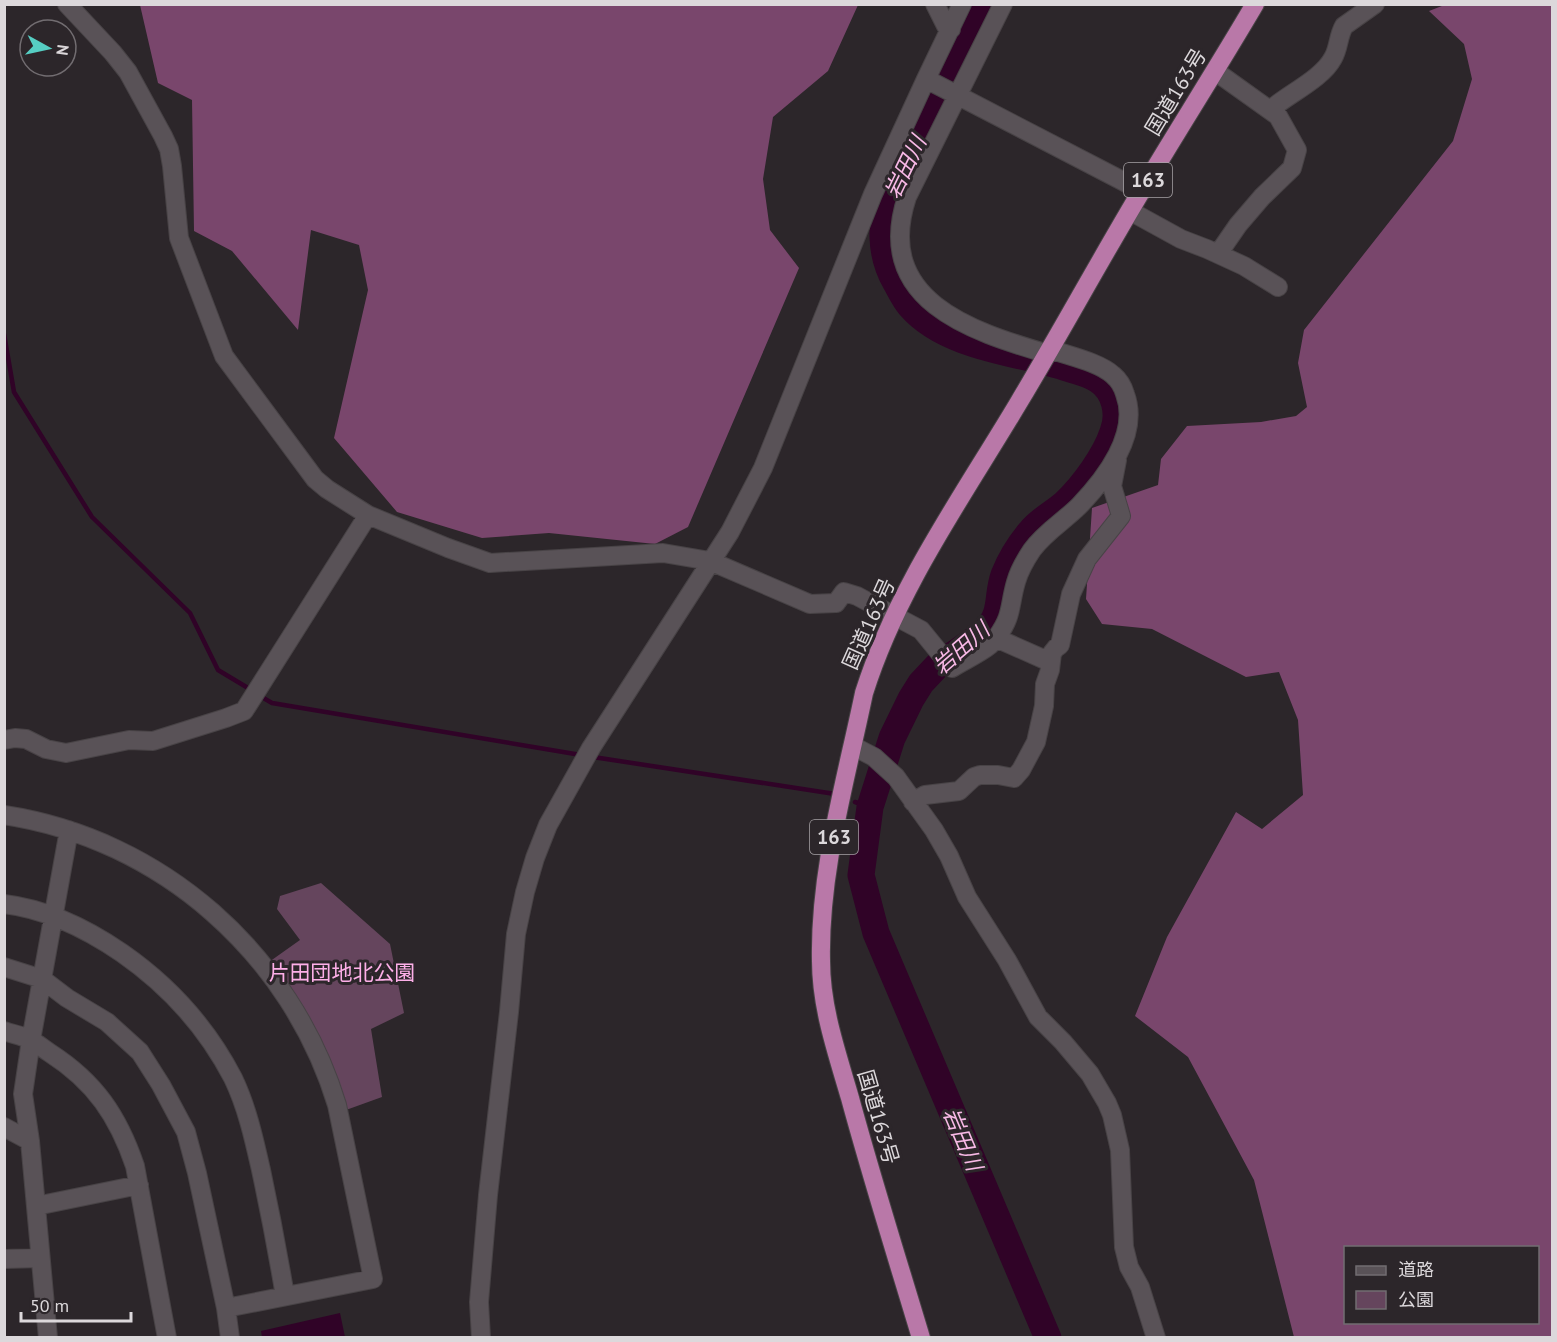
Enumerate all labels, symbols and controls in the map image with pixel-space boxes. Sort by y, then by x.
north arrow [18,18,78,78]
text: N [52,43,73,57]
street label: 国道163号 [1139,43,1212,140]
water label: 岩田川 [878,129,933,203]
road number: 163 [1124,163,1172,197]
street label: 国道163号 [836,574,901,674]
water label: 岩田川 [927,614,997,680]
road number: 163 [810,820,858,854]
park label: 片田団地北公園 [269,959,416,986]
street label: 国道163号 [852,1066,905,1167]
water label: 岩田川 [937,1103,990,1177]
legend [1344,1246,1539,1324]
text: 道路 [1398,1258,1434,1281]
scale bar [21,1285,130,1323]
text: 公園 [1398,1288,1434,1311]
text: 50 m [30,1294,69,1317]

